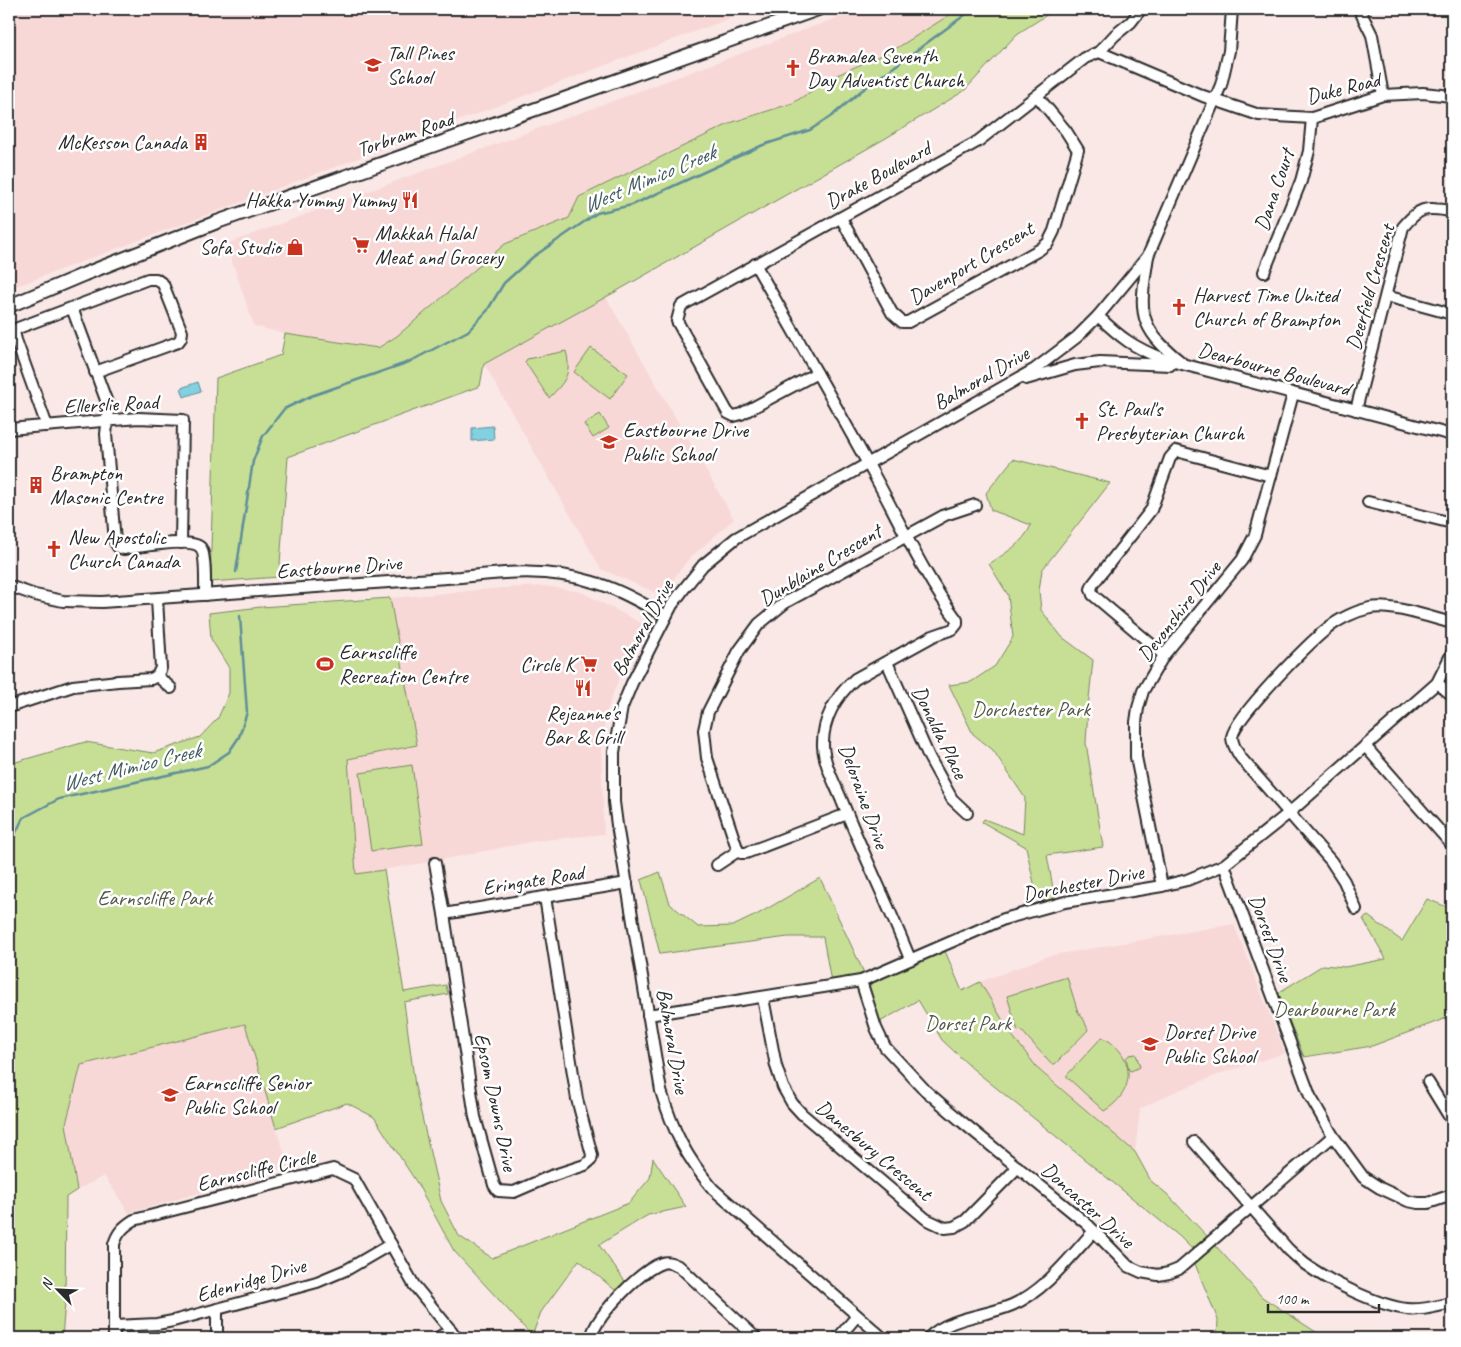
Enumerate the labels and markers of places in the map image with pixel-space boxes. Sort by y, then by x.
place label: Tall Pines School [387,40,455,90]
place label: Bramalea Seventh Day Adventist Church [807,43,965,93]
school or university icon: Tall Pines School [363,55,383,75]
church icon: Bramalea Seventh Day Adventist Church [783,58,803,78]
place label: McKesson Canada [58,129,189,155]
building icon: McKesson Canada [191,132,211,152]
place label: Hakka Yummy Yummy [246,187,398,213]
restaurant icon: Hakka Yummy Yummy [400,190,420,210]
place label: Makkah Halal Meat and Grocery [375,220,505,270]
place label: Sofa Studio [199,234,284,260]
supermarket icon: Makkah Halal Meat and Grocery [351,235,371,255]
shop icon: Sofa Studio [285,237,305,257]
place label: Harvest Time United Church of Brampton [1193,282,1342,332]
church icon: Harvest Time United Church of Brampton [1169,297,1189,317]
place label: St. Paul's Presbyterian Church [1096,396,1246,446]
church icon: St. Paul's Presbyterian Church [1072,411,1092,431]
place label: Eastbourne Drive Public School [623,417,749,467]
school or university icon: Eastbourne Drive Public School [599,432,619,452]
place label: Brampton Masonic Centre [50,460,164,510]
building icon: Brampton Masonic Centre [26,475,46,495]
place label: New Apostolic Church Canada [68,524,181,574]
church icon: New Apostolic Church Canada [44,539,64,559]
place label: Earnscliffe Recreation Centre [339,639,470,689]
place label: Circle K [520,651,580,677]
sports icon: Earnscliffe Recreation Centre [315,654,335,674]
supermarket icon: Circle K [579,654,599,674]
restaurant icon: Rejeanne's Bar & Grill [573,678,593,698]
place label: Rejeanne's Bar & Grill [544,700,626,750]
place label: Dorset Drive Public School [1164,1019,1259,1069]
school or university icon: Dorset Drive Public School [1140,1034,1160,1054]
place label: Earnscliffe Senior Public School [184,1070,312,1120]
school or university icon: Earnscliffe Senior Public School [160,1085,180,1105]

